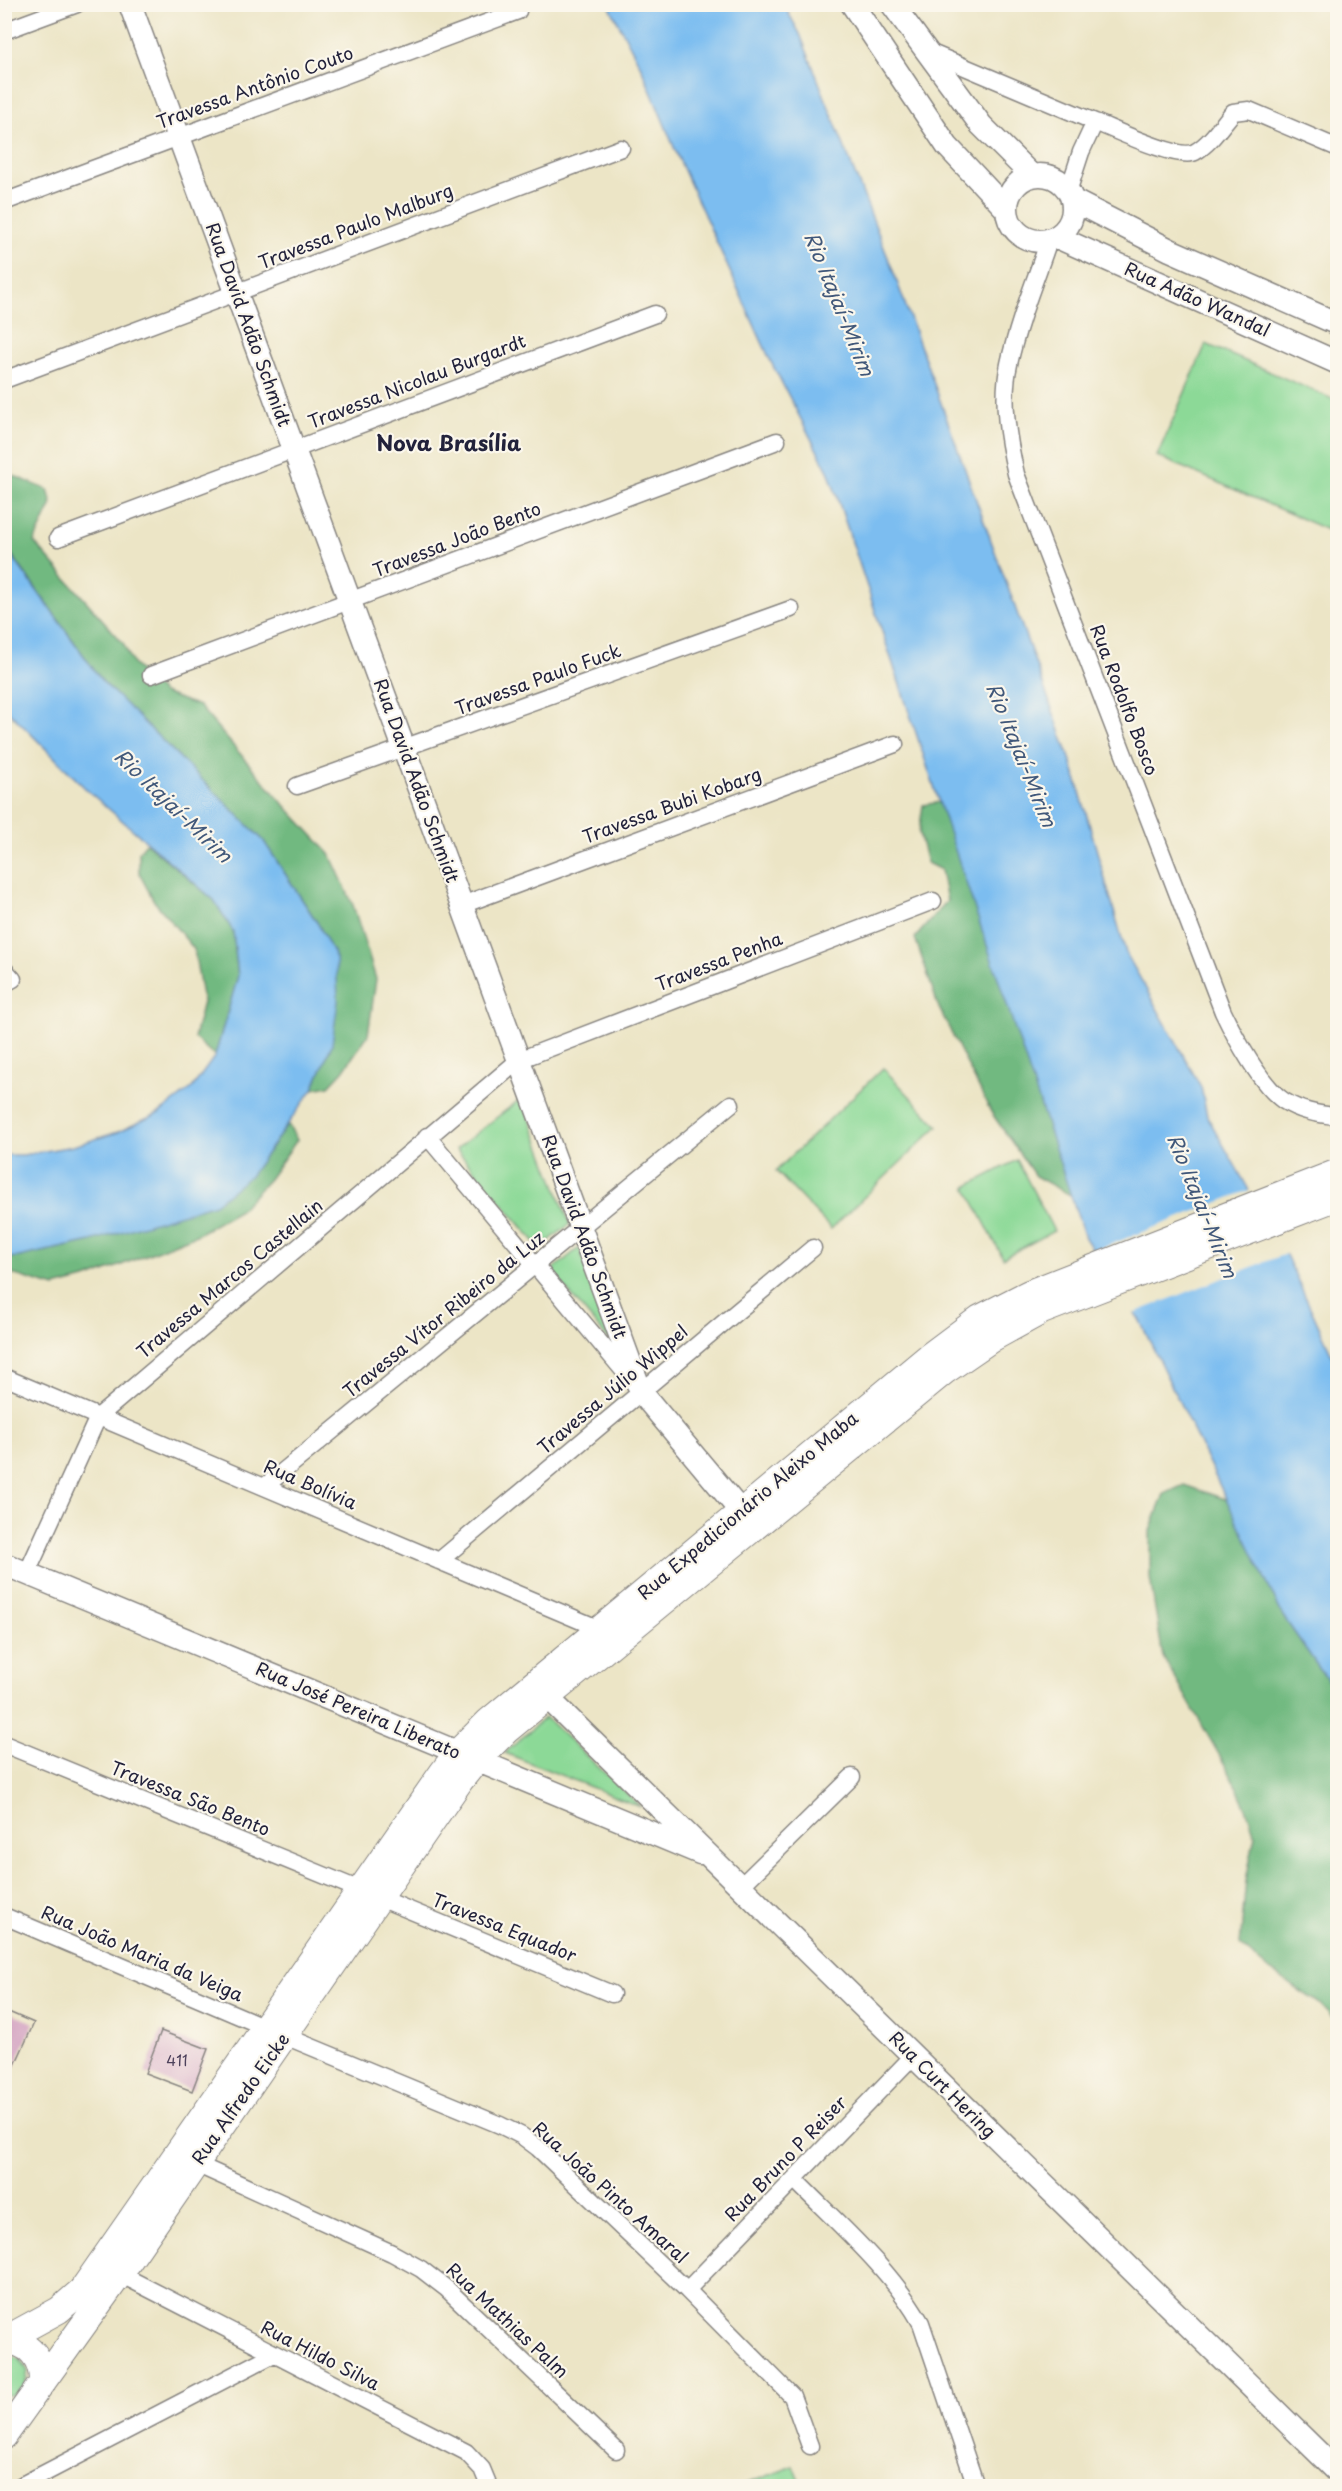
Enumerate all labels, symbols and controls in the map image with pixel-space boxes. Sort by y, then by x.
street label: Travessa Antônio Couto [152,38,357,135]
street label: Travessa Paulo Malburg [254,176,457,275]
street label: Rua David Adão Schmidt [200,219,299,430]
water label: Rio Itajaí-Mirim [797,227,883,381]
street label: Rua Adão Wandal [1121,254,1275,343]
street label: Travessa Nicolau Burgardt [304,327,529,435]
district label: Nova Brasília [377,426,522,458]
street label: Travessa João Bento [368,494,545,583]
street label: Rua Rodolfo Bosco [1084,620,1167,779]
street label: Travessa Paulo Fuck [451,636,624,721]
street label: Rua David Adão Schmidt [368,675,467,886]
water label: Rio Itajaí-Mirim [979,678,1065,832]
water label: Rio Itajaí-Mirim [108,741,240,870]
street label: Travessa Bubi Kobarg [578,760,765,850]
street label: Travessa Penha [651,924,787,997]
water label: Rio Itajaí-Mirim [1160,1129,1246,1283]
street label: Rua David Adão Schmidt [536,1131,635,1342]
street label: Travessa Marcos Castellain [130,1192,328,1364]
street label: Travessa Vítor Ribeiro da Luz [337,1224,550,1404]
street label: Travessa Júlio Wippel [531,1318,693,1460]
street label: Rua Expedicionário Aleixo Maba [631,1404,863,1605]
street label: Rua Bolívia [260,1452,362,1516]
street label: Rua José Pereira Liberato [252,1654,465,1765]
street label: Travessa São Bento [107,1753,274,1842]
street label: Travessa Equador [428,1885,582,1968]
street label: Rua João Maria da Veiga [37,1898,248,2008]
street label: Rua Curt Hering [883,2024,1003,2144]
street label: Rua Alfredo Eicke [184,2027,295,2169]
house number: 411 [166,2048,188,2071]
street label: Rua Bruno P Reiser [718,2088,853,2227]
street label: Rua João Pinto Amaral [527,2115,695,2269]
street label: Rua Mathias Palm [441,2256,575,2384]
street label: Rua Hildo Silva [257,2313,385,2396]

